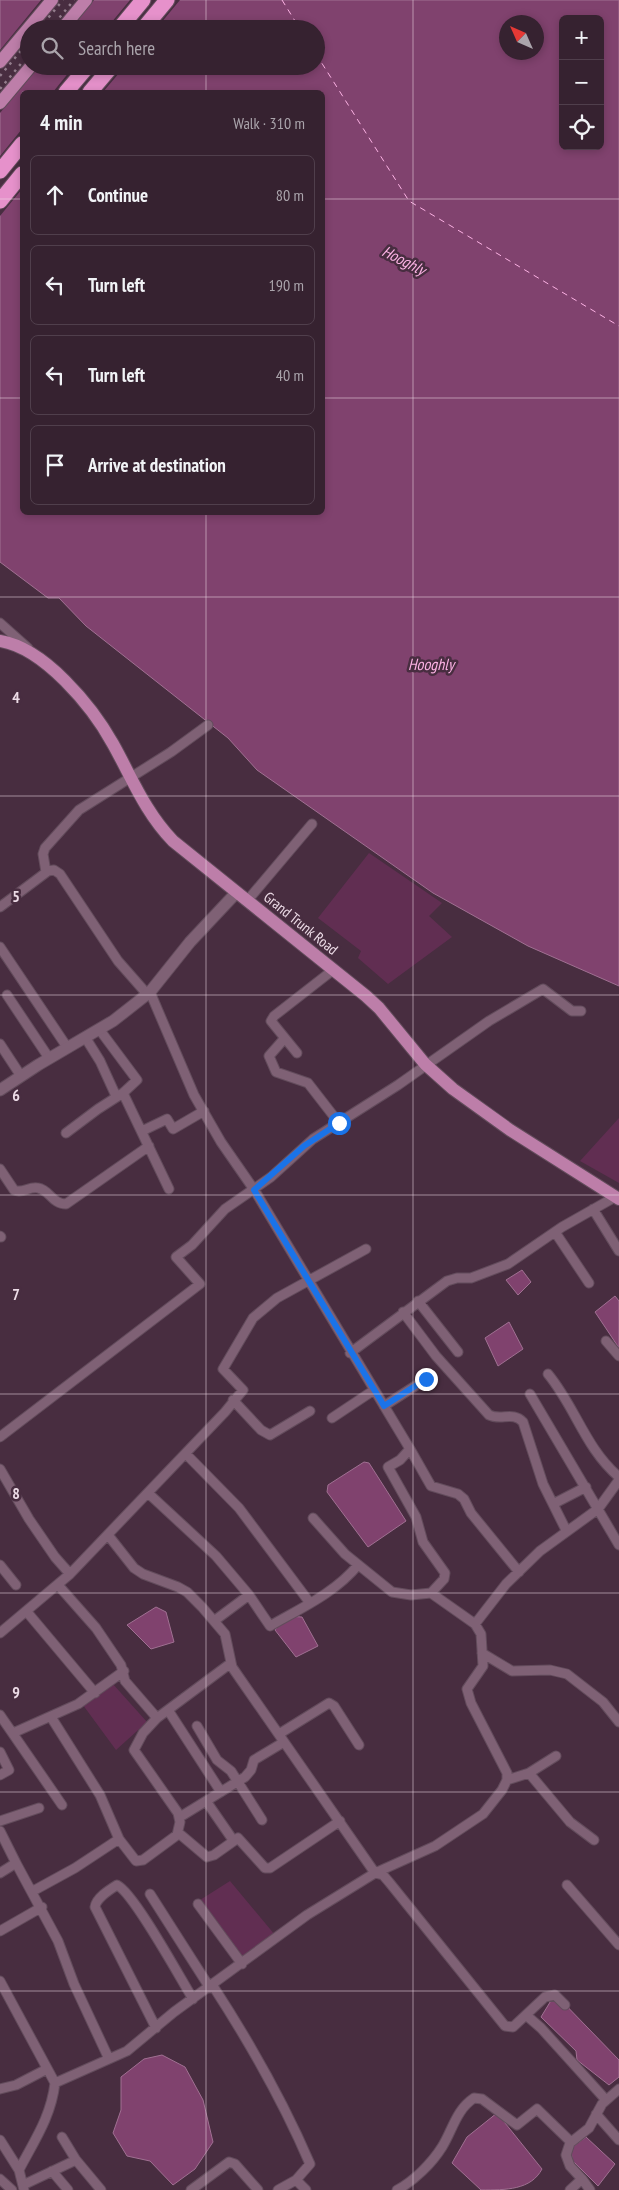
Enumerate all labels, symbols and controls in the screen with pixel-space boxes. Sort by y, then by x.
north arrow [499,15,544,60]
map controls [559,15,604,150]
button: + [559,15,604,60]
search box [20,20,325,75]
icon: search [38,34,66,62]
text: Search here [78,36,155,60]
button: − [559,60,604,105]
button: locate [559,105,604,150]
text: 4 min [40,109,82,136]
text: Walk · 310 m [233,113,305,133]
icon: ahead [41,181,69,209]
text: Continue [88,183,148,207]
text: 80 m [276,185,304,205]
water label: Hooghly [379,241,431,280]
icon: left [41,271,69,299]
text: Turn left [88,273,145,297]
text: 190 m [269,275,304,295]
icon: left [41,361,69,389]
text: Turn left [88,363,145,387]
text: 40 m [276,365,304,385]
icon: arrive [41,451,69,479]
text: Arrive at destination [88,453,226,477]
water label: Hooghly [408,654,456,674]
text: 4 [12,687,20,707]
text: 5 [12,886,20,906]
street label: Grand Trunk Road [260,887,342,959]
text: 6 [12,1085,20,1105]
route start [328,1112,351,1135]
text: 7 [12,1284,20,1304]
route end [415,1368,438,1391]
text: 8 [12,1483,20,1503]
text: 9 [12,1682,20,1702]

